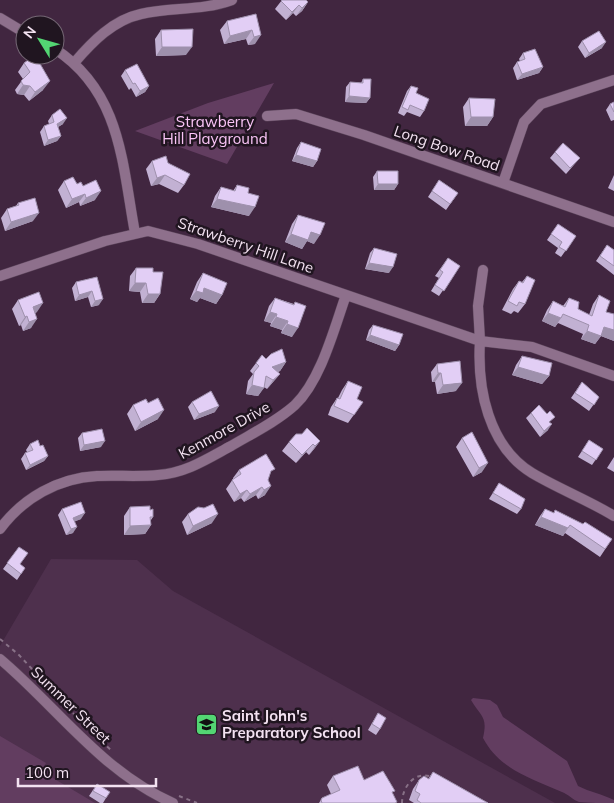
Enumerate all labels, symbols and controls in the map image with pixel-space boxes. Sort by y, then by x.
north arrow [15,15,65,65]
text: N [19,23,40,42]
park label: Strawberry Hill Playground [162,112,268,148]
street label: Long Bow Road [392,121,502,175]
street label: Strawberry Hill Lane [176,213,316,277]
street label: Kenmore Drive [175,397,273,463]
street label: Summer Street [27,662,115,748]
place label: Saint John's Preparatory School [222,706,361,742]
school or university icon: Saint John's Preparatory School [194,712,218,736]
scale bar [18,756,155,788]
text: 100 m [25,763,69,782]

